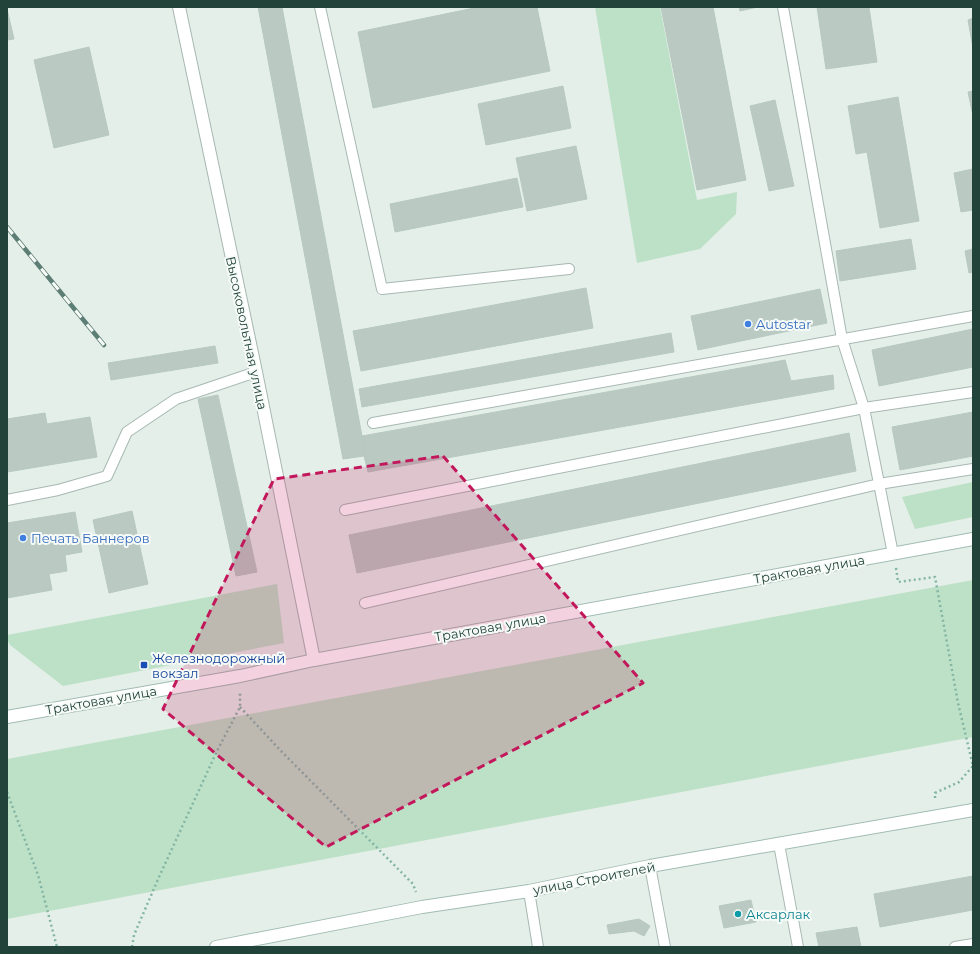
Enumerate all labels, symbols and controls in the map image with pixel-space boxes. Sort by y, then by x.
street label: Высоковольтная улица [223,255,271,411]
place label: Autostar [756,316,811,332]
marker: Autostar [743,319,753,329]
place label: Печать Баннеров [31,530,150,546]
marker: Печать Баннеров [18,533,28,543]
street label: Трактовая улица [752,551,866,587]
street label: Трактовая улица [433,609,547,645]
place label: Железнодорожный вокзал [152,650,285,681]
marker: Железнодорожный вокзал [139,660,149,670]
street label: Трактовая улица [44,682,158,718]
street label: улица Строителей [530,858,657,898]
place label: Аксарлак [746,906,811,922]
marker: Аксарлак [733,909,743,919]

